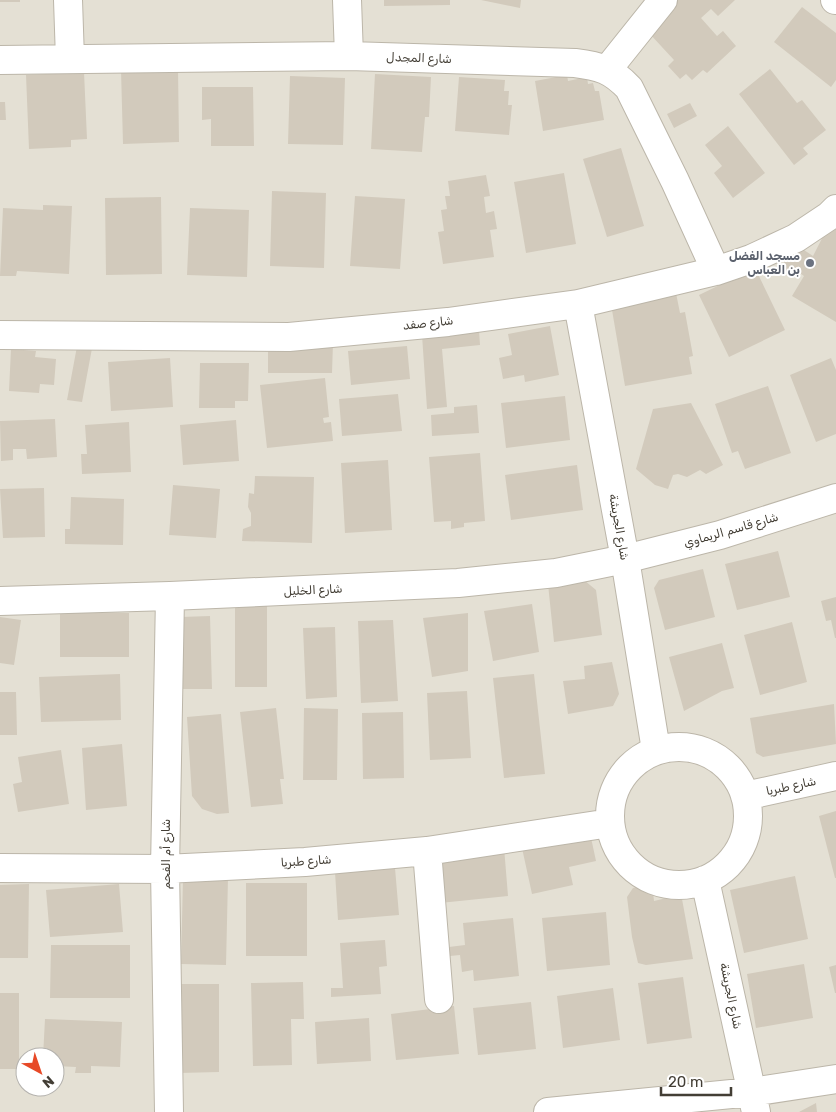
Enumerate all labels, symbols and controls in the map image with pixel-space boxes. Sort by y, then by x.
street label: شارع المجدل [386,50,452,68]
place label: مسجد الفضل بن العباس [729,249,800,277]
marker: مسجد الفضل بن العباس [804,257,816,269]
street label: شارع صفد [402,313,454,335]
street label: شارع الجريشة [604,493,632,562]
street label: شارع قاسم الريماوي [682,510,781,552]
street label: شارع الخليل [283,581,343,601]
street label: شارع طبريا [765,774,818,800]
street label: شارع أم الفحم [159,819,175,889]
street label: شارع طبريا [280,852,332,872]
street label: شارع الجريشة [715,962,745,1031]
north arrow [15,1047,65,1097]
scale bar [661,1064,731,1096]
text: N [39,1072,57,1091]
text: 20 m [668,1073,703,1091]

